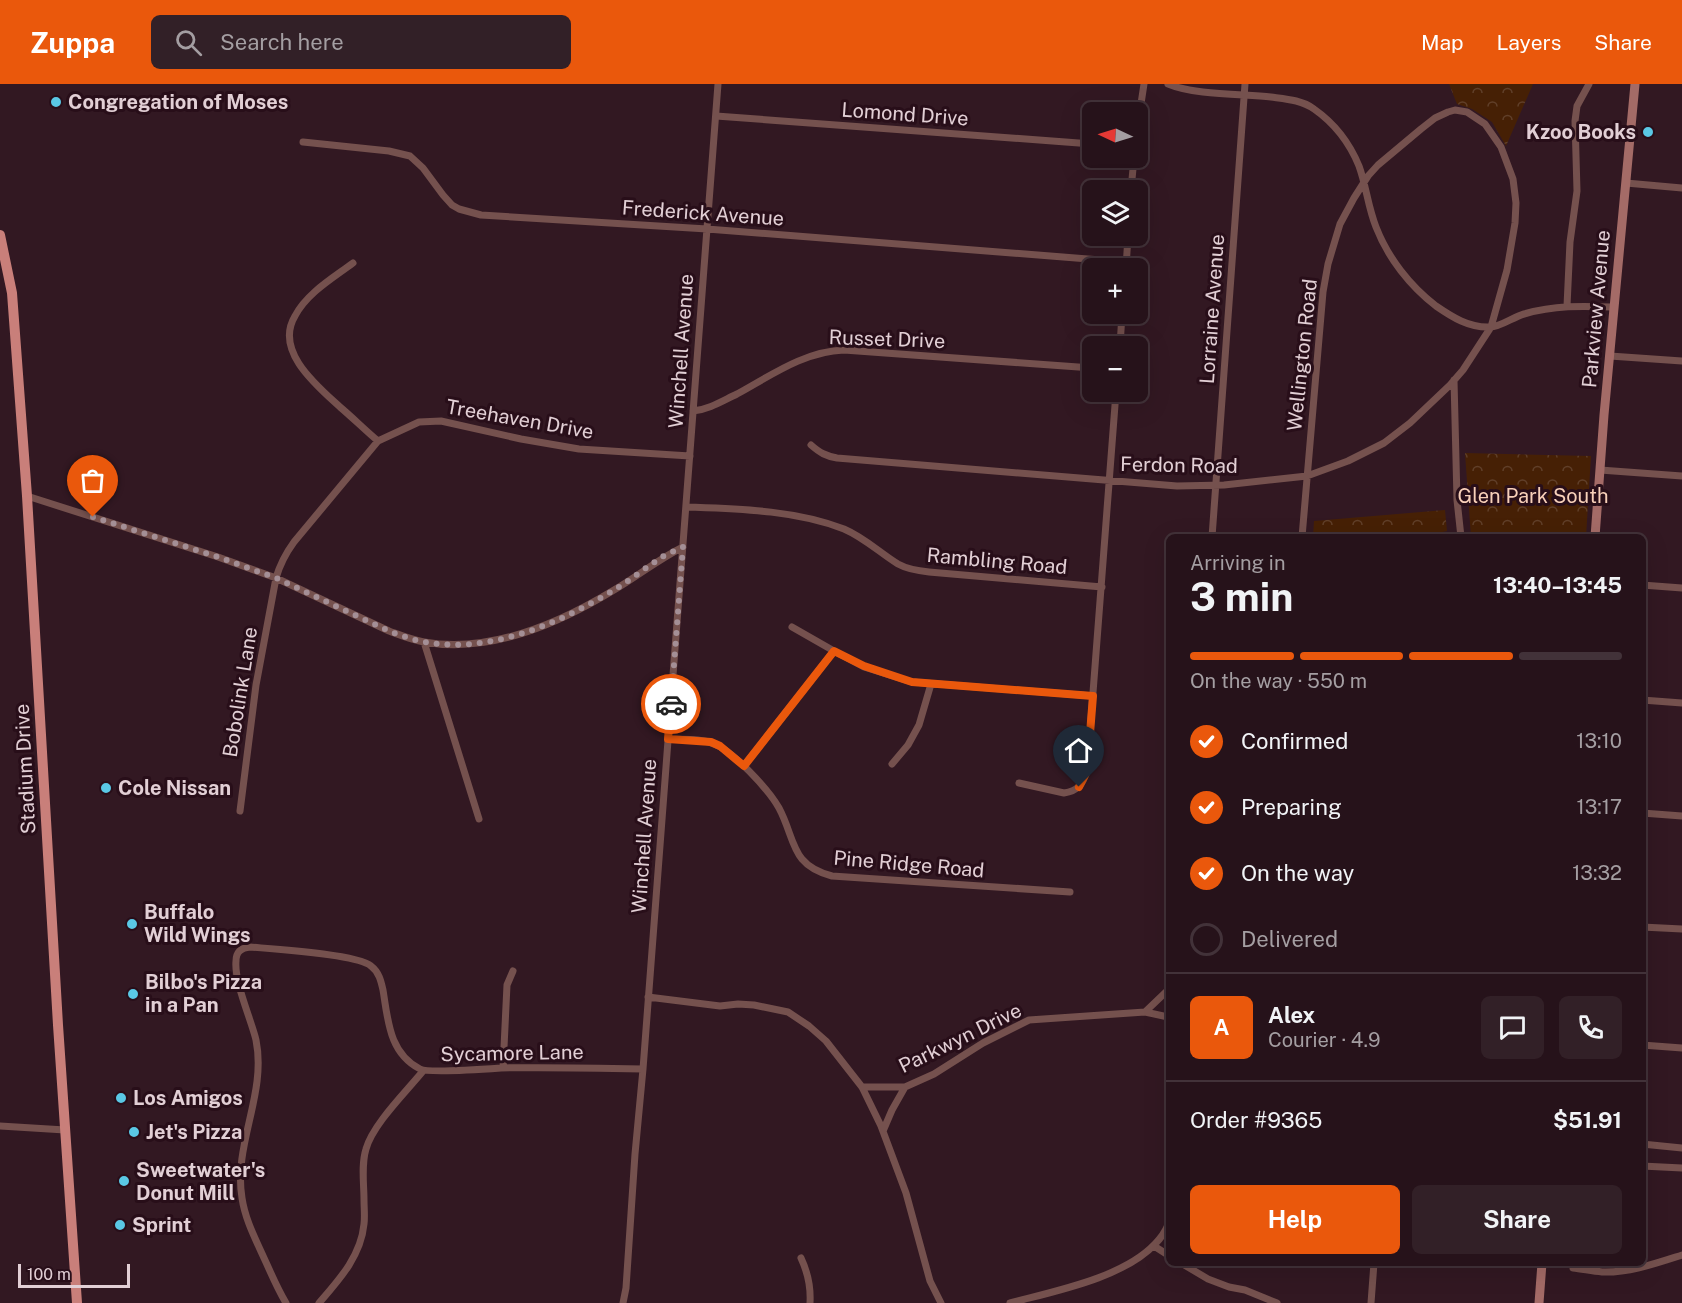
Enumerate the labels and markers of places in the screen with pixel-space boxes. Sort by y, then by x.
place label: Congregation of Moses [68,90,288,114]
marker: Congregation of Moses [49,95,63,109]
place label: Kzoo Books [1526,120,1636,144]
marker: Kzoo Books [1641,125,1655,139]
pin [67,455,118,517]
pin [1053,725,1104,787]
place label: Cole Nissan [118,776,231,800]
marker: Cole Nissan [99,781,113,795]
place label: Buffalo Wild Wings [144,900,251,947]
marker: Buffalo Wild Wings [125,917,139,931]
place label: Bilbo's Pizza in a Pan [145,970,262,1017]
marker: Bilbo's Pizza in a Pan [126,987,140,1001]
place label: Los Amigos [133,1086,243,1110]
marker: Los Amigos [114,1091,128,1105]
place label: Jet's Pizza [146,1120,242,1144]
marker: Jet's Pizza [127,1125,141,1139]
place label: Sweetwater's Donut Mill [136,1158,265,1205]
marker: Sweetwater's Donut Mill [117,1174,131,1188]
place label: Sprint [132,1213,191,1237]
marker: Sprint [113,1218,127,1232]

